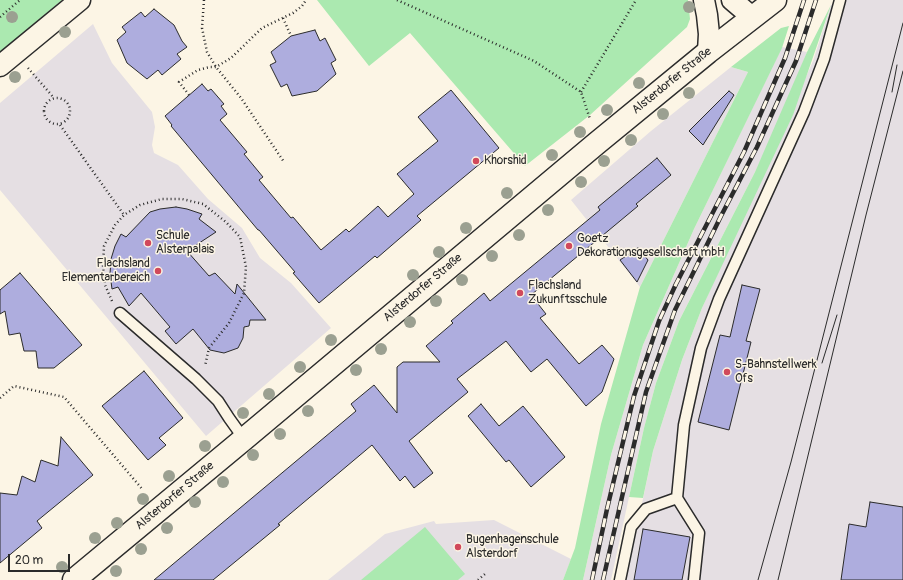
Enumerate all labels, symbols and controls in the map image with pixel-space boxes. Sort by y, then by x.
street label: Alsterdorfer Straße [629,44,715,118]
place label: Khorshid [484,154,527,168]
marker: Khorshid [471,156,481,166]
place label: Schule Alsterpalais [156,229,214,257]
place label: Goetz Dekorationsgesellschaft mbH [577,232,725,260]
marker: Schule Alsterpalais [143,238,153,248]
marker: Goetz Dekorationsgesellschaft mbH [564,241,574,251]
street label: Alsterdorfer Straße [381,251,465,325]
place label: Flachsland Elementarbereich [62,257,150,285]
marker: Flachsland Elementarbereich [153,266,163,276]
place label: Flachsland Zukunftsschule [528,279,607,307]
marker: Flachsland Zukunftsschule [515,288,525,298]
place label: S-Bahnstellwerk Ofs [735,358,817,386]
marker: S-Bahnstellwerk Ofs [722,367,732,377]
street label: Alsterdorfer Straße [133,459,217,533]
place label: Bugenhagenschule Alsterdorf [466,533,559,561]
marker: Bugenhagenschule Alsterdorf [453,542,463,552]
scale bar [10,546,72,572]
text: 20 m [15,553,43,568]

